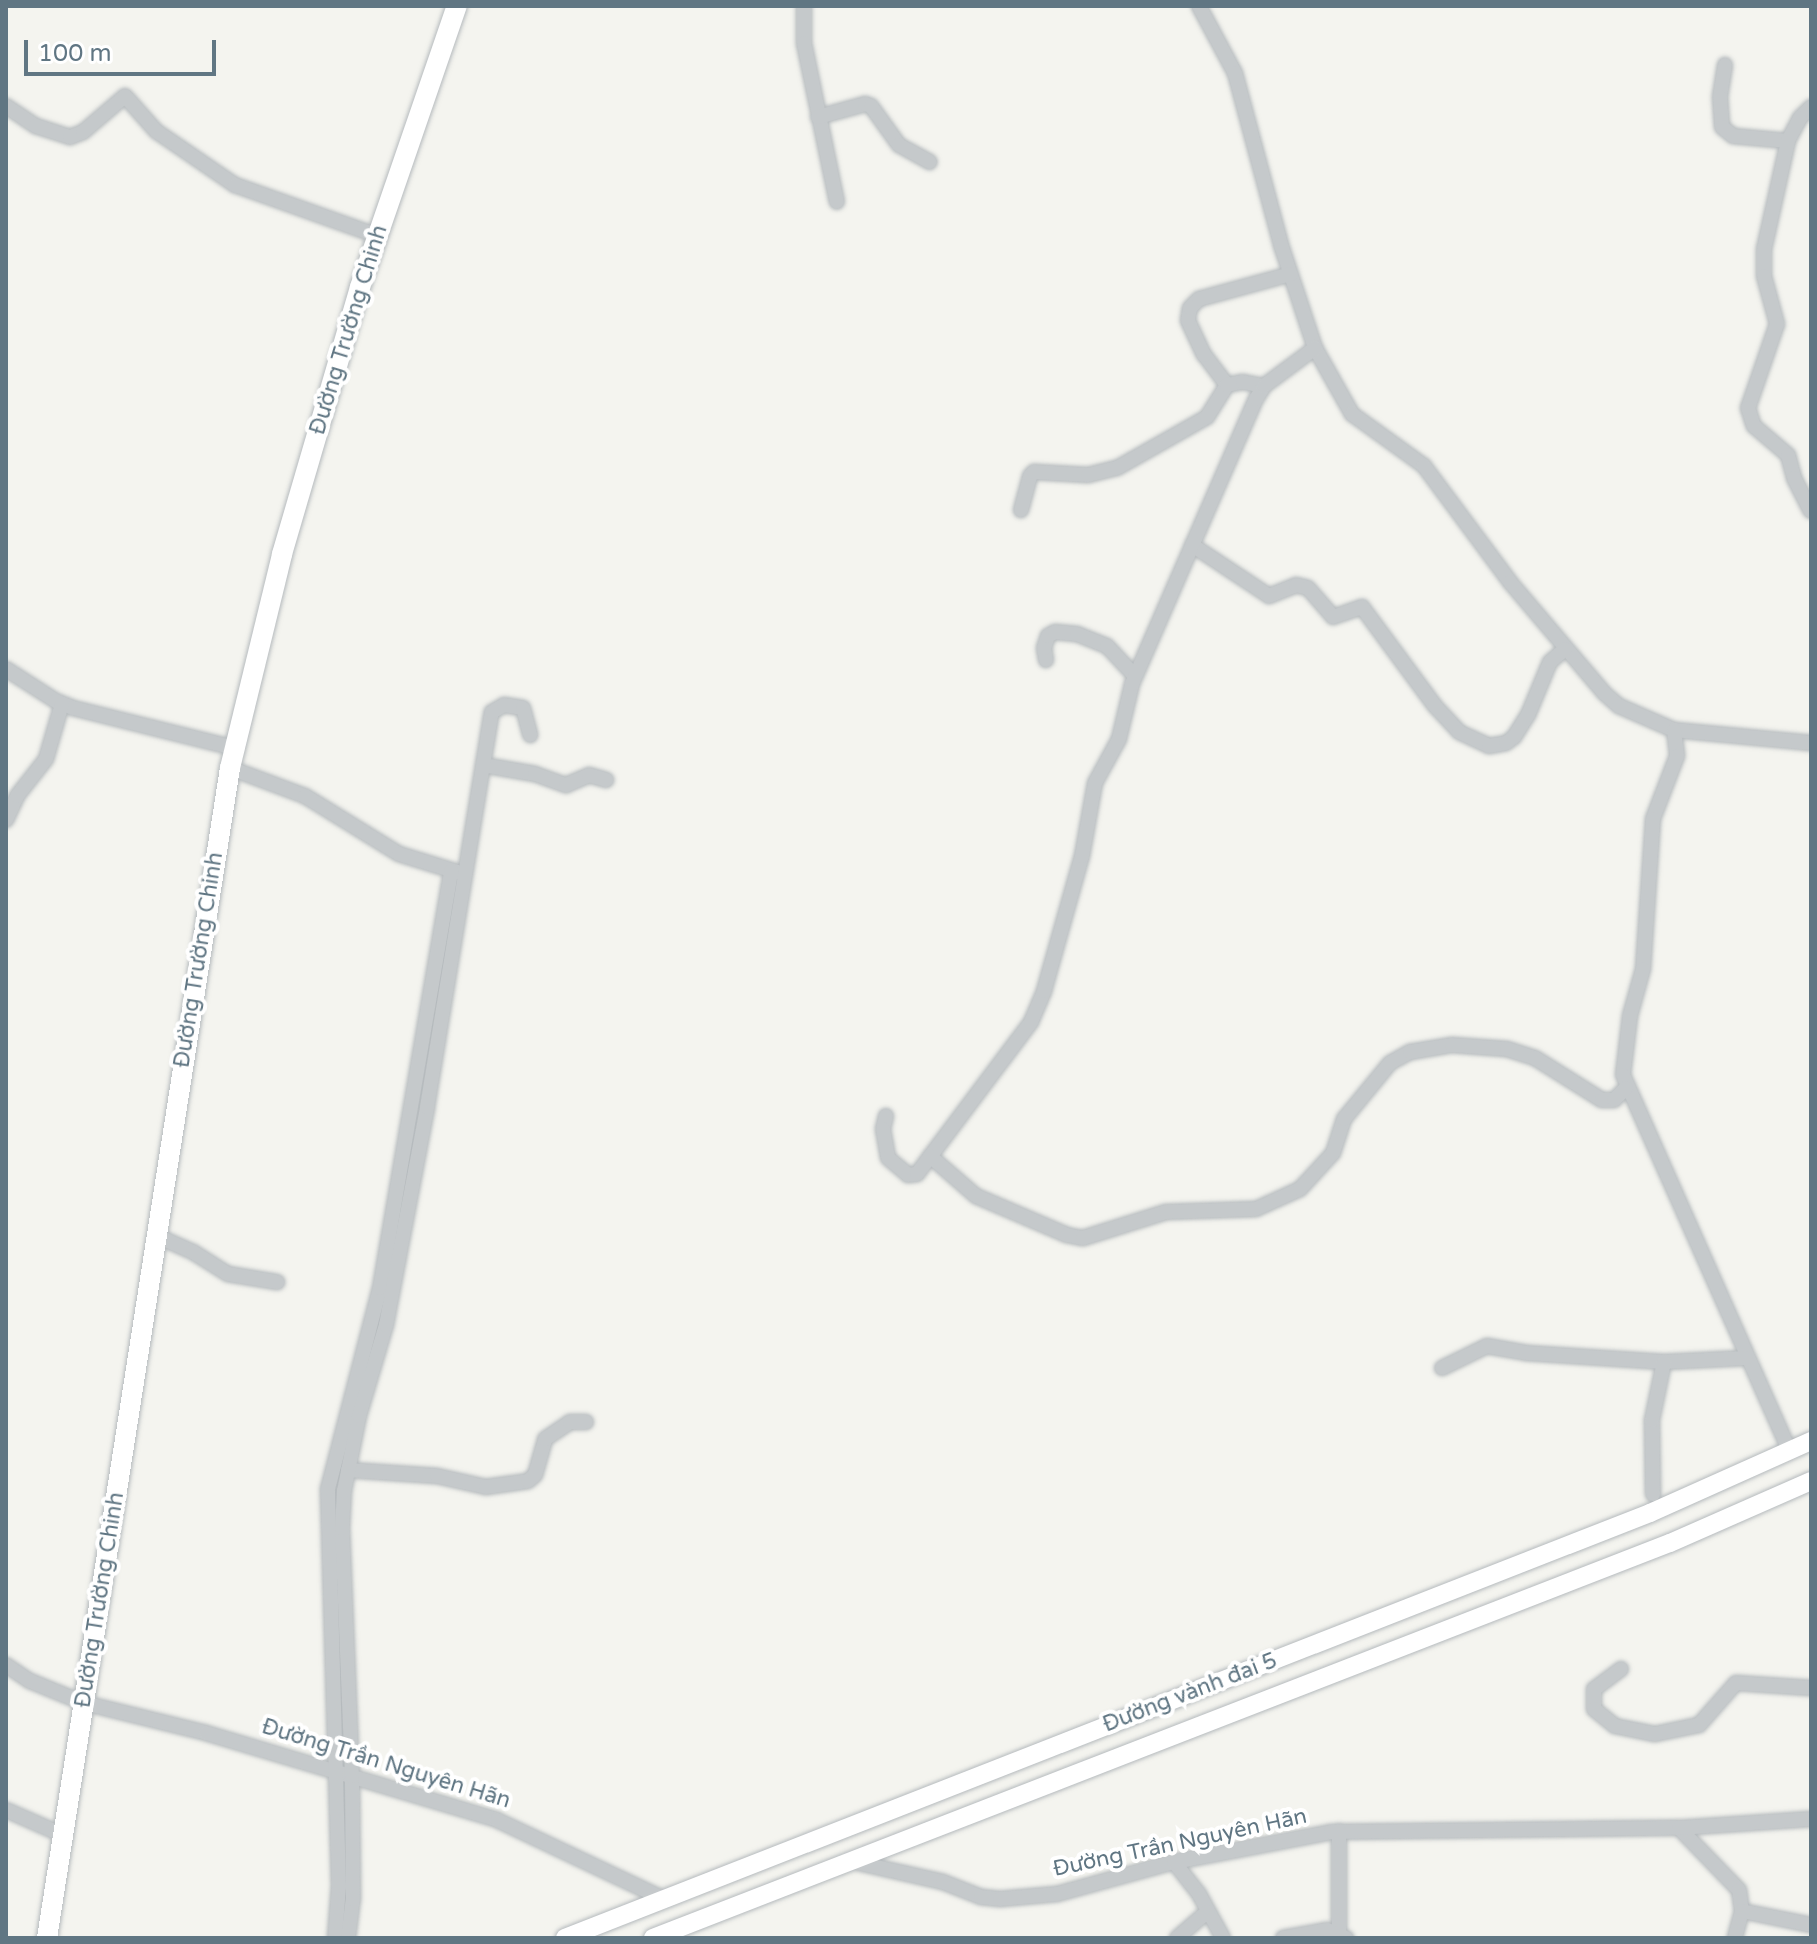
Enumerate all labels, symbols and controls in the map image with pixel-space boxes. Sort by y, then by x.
scale bar [28,24,220,74]
text: 100 m [38,39,112,68]
street label: Đường Trường Chinh [305,222,393,438]
street label: Đường Trường Chinh [169,850,229,1070]
street label: Đường Trường Chinh [70,1490,130,1710]
street label: Đường vành đai 5 [1099,1648,1281,1738]
street label: Đường Trần Nguyên Hãn [258,1714,514,1814]
street label: Đường Trần Nguyên Hãn [1051,1803,1309,1883]

